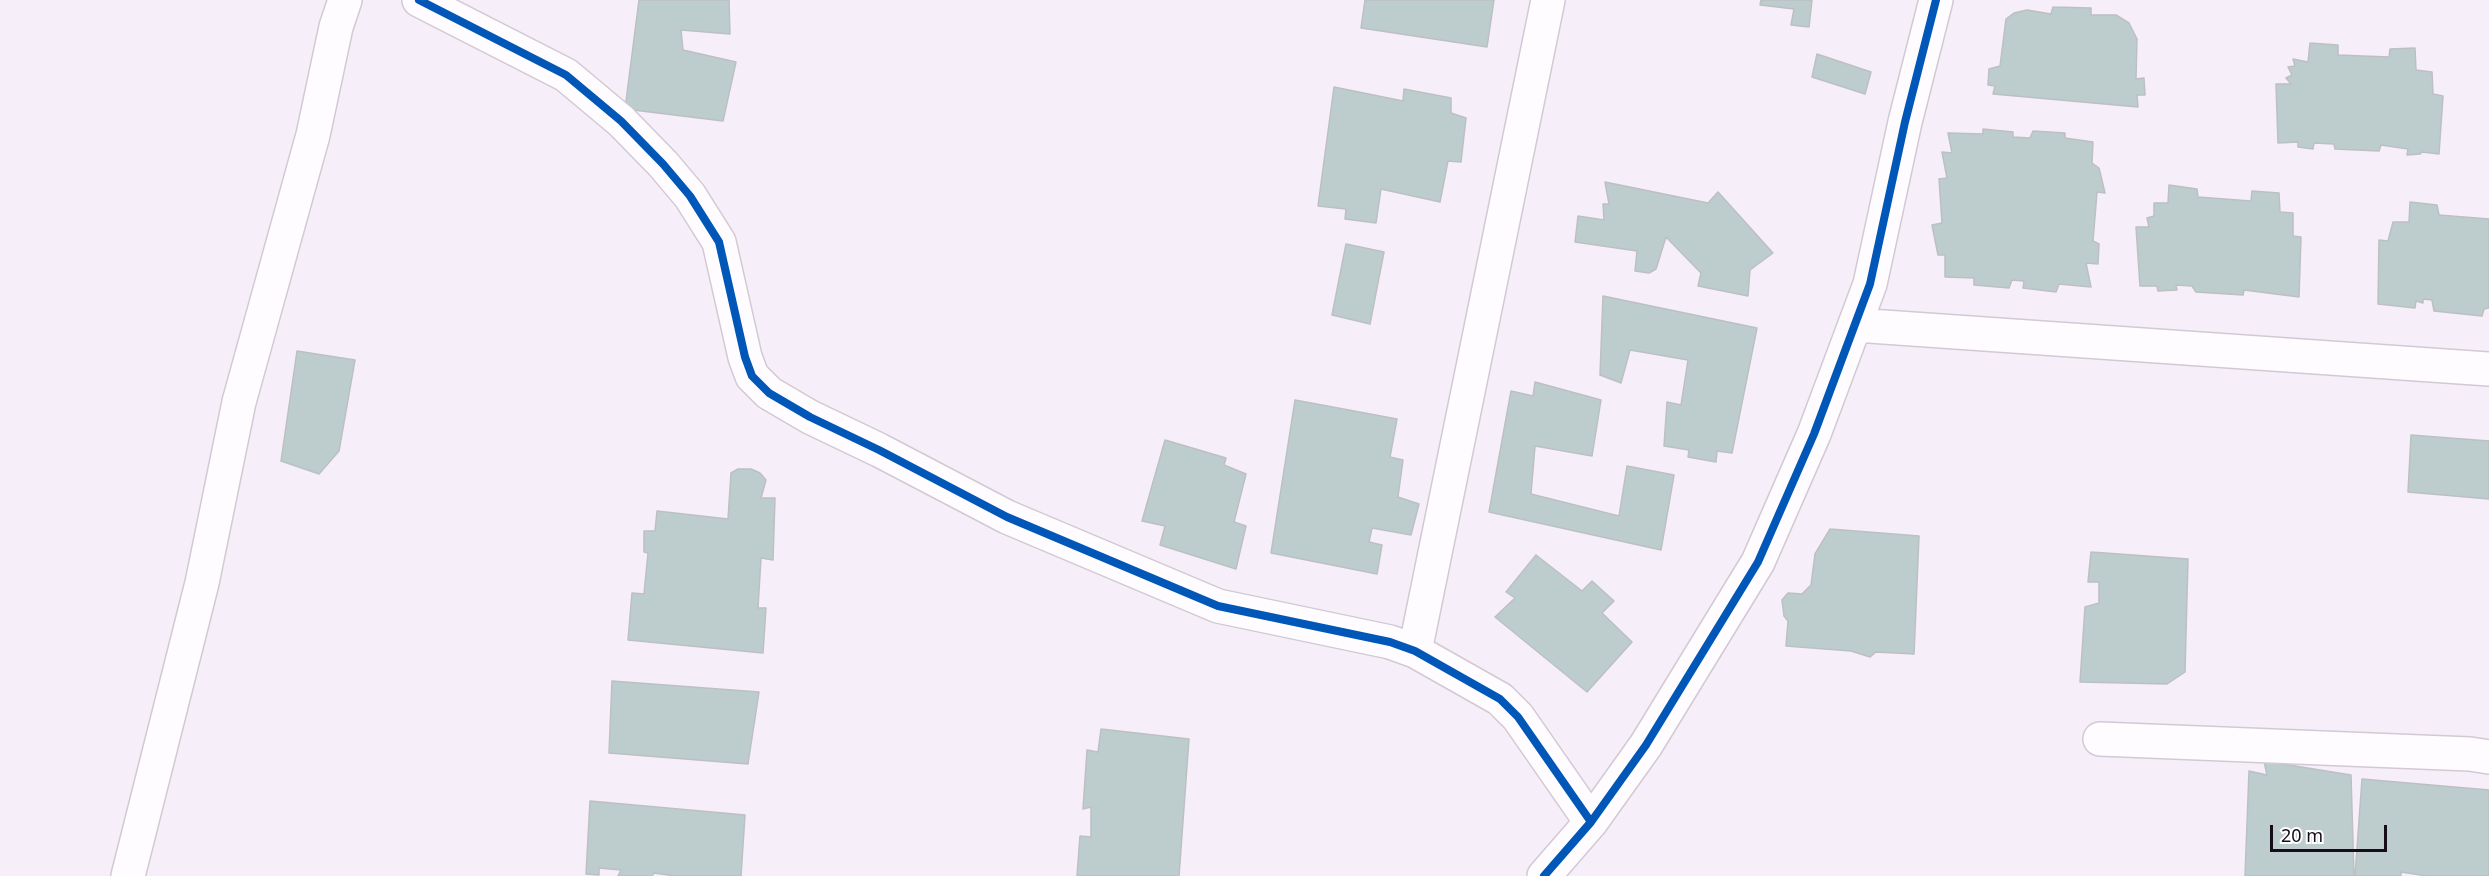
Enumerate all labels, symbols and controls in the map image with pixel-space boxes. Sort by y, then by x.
scale bar [2273,813,2390,851]
text: 20 m [2281,823,2323,847]

